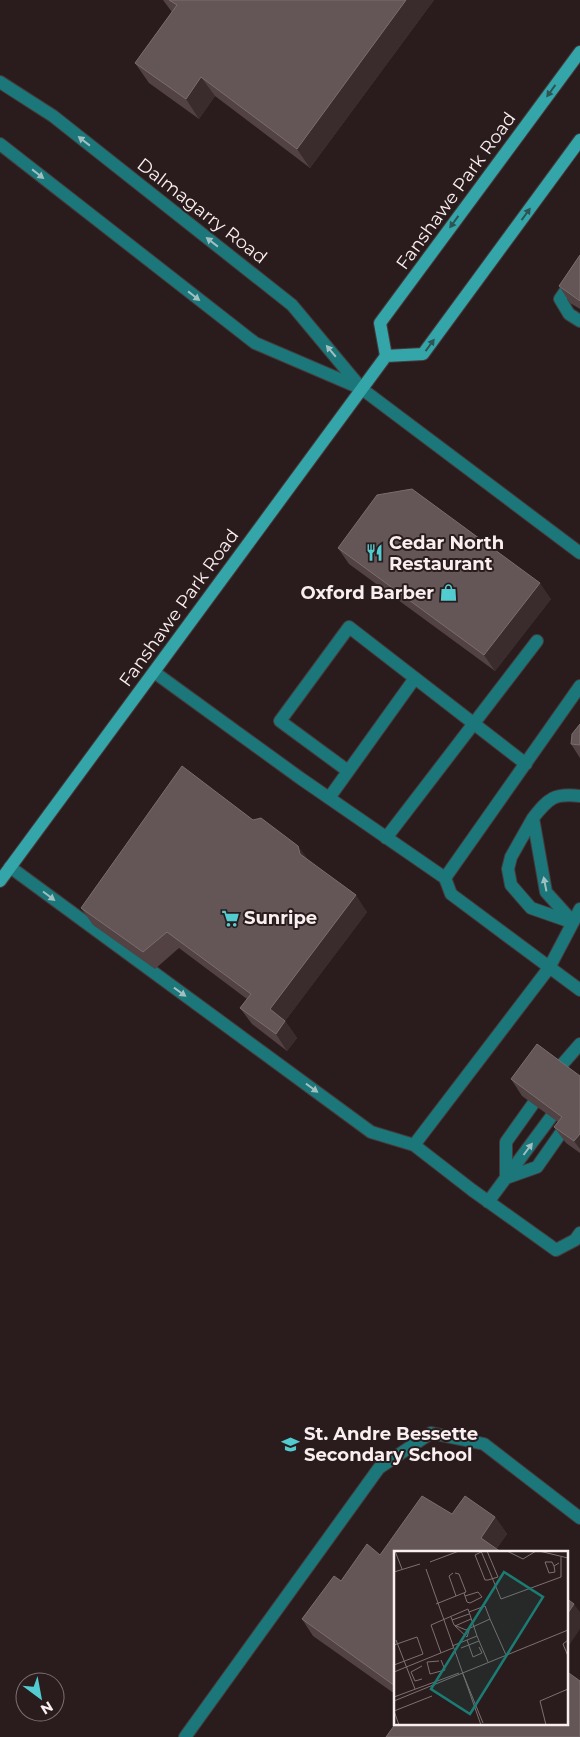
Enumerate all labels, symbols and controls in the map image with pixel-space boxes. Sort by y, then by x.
one-way arrow [546,84,556,98]
street label: Fanshawe Park Road [391,108,521,274]
one-way arrow [78,135,91,146]
street label: Dalmagarry Road [133,153,271,269]
one-way arrow [32,169,45,180]
one-way arrow [521,207,531,221]
one-way arrow [449,215,460,228]
one-way arrow [206,236,219,247]
one-way arrow [187,290,200,301]
one-way arrow [425,338,435,352]
one-way arrow [325,345,336,358]
street label: Fanshawe Park Road [114,525,244,691]
place label: Cedar North Restaurant [389,532,504,575]
restaurant icon: Cedar North Restaurant [365,543,385,563]
place label: Oxford Barber [301,582,434,604]
shop icon: Oxford Barber [438,583,458,603]
one-way arrow [540,876,548,892]
one-way arrow [42,891,56,901]
place label: Sunripe [244,907,317,929]
supermarket icon: Sunripe [220,908,240,928]
one-way arrow [173,987,187,997]
one-way arrow [305,1083,318,1093]
one-way arrow [522,1143,533,1156]
place label: St. Andre Bessette Secondary School [304,1423,478,1466]
school or university icon: St. Andre Bessette Secondary School [280,1434,300,1454]
inset map [394,1551,568,1724]
north arrow [15,1672,65,1722]
text: N [37,1697,56,1719]

